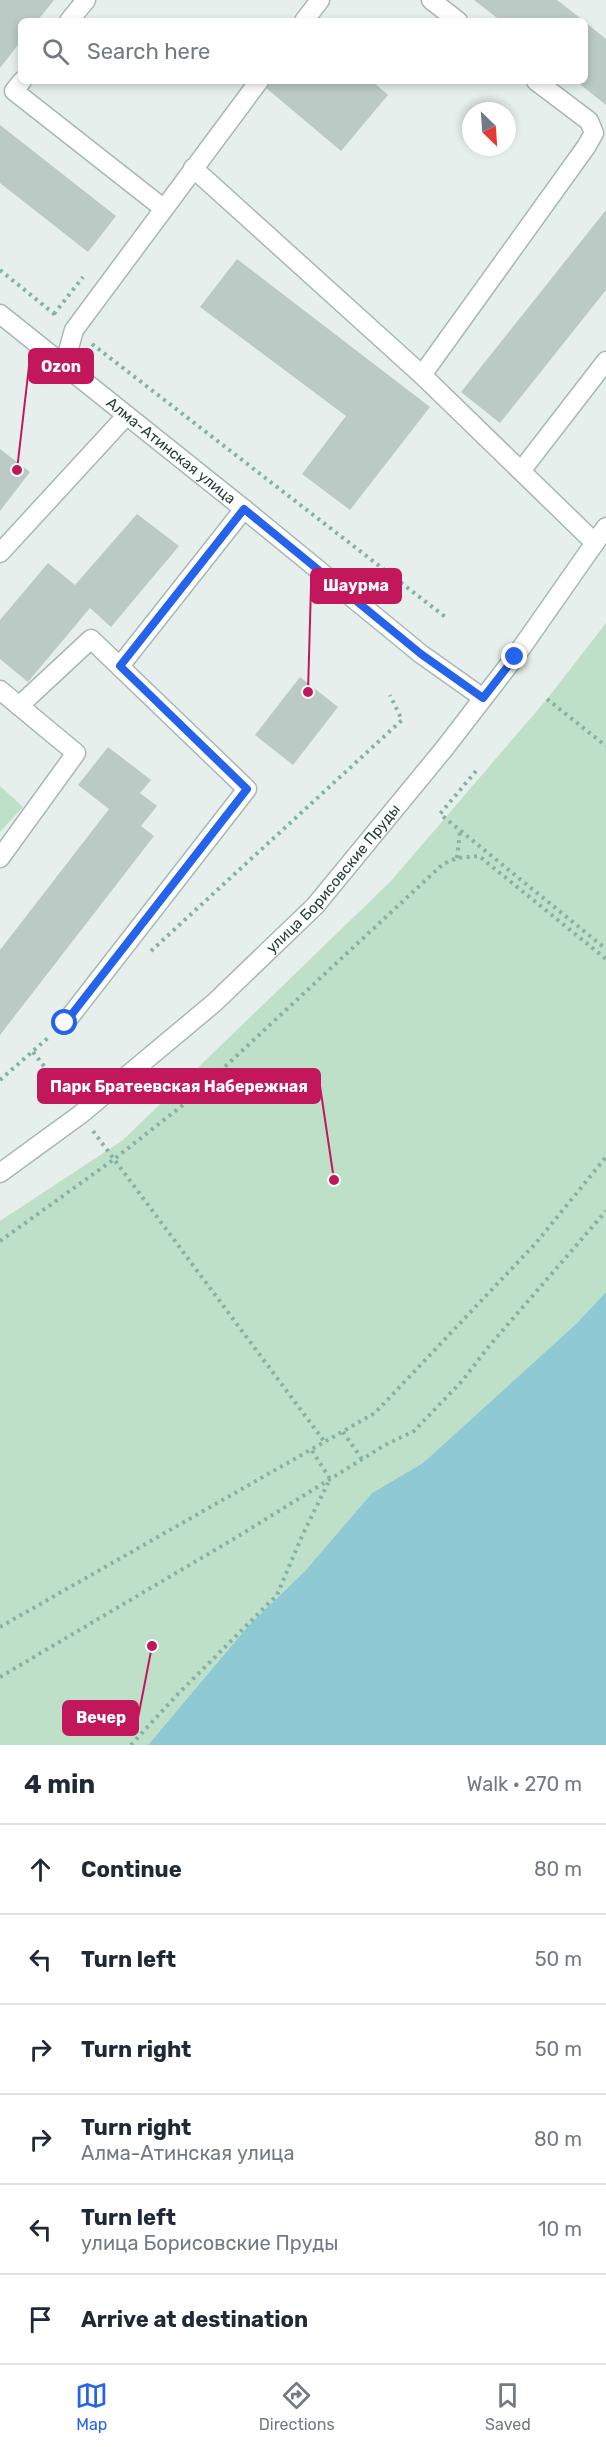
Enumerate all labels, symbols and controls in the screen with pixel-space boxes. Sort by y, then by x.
search box [18,18,588,84]
icon: search [39,35,72,68]
text: Search here [87,38,210,65]
north arrow [462,102,516,156]
callout: Ozon [29,349,93,383]
text: Ozon [41,357,81,376]
street label: Алма-Атинская улица [103,394,239,508]
callout: Шаурма [311,569,401,603]
text: Шаурма [323,576,389,595]
route end [501,643,527,669]
street label: улица Борисовские Пруды [263,800,404,957]
route start [51,1009,77,1035]
callout: Парк Братеевская Набережная [38,1069,320,1103]
text: Парк Братеевская Набережная [50,1077,308,1096]
callout: Вечер [63,1701,138,1735]
text: Вечер [76,1708,126,1727]
text: 4 min [24,1769,95,1800]
text: Walk · 270 m [467,1772,582,1796]
icon: ahead [24,1853,57,1886]
text: Continue [81,1856,182,1883]
text: 80 m [534,1857,582,1881]
icon: left [24,1943,57,1976]
text: Turn left [81,1946,176,1973]
text: 50 m [535,1947,582,1971]
icon: right [24,2033,57,2066]
text: Turn right [81,2036,191,2063]
text: 50 m [535,2037,582,2061]
text: Turn right [81,2114,191,2141]
icon: right [24,2123,57,2156]
text: 80 m [534,2127,582,2151]
text: Алма-Атинская улица [81,2141,294,2165]
text: Turn left [81,2204,176,2231]
icon: left [24,2213,57,2246]
text: 10 m [538,2217,582,2241]
text: улица Борисовские Пруды [81,2231,339,2255]
icon: arrive [24,2303,57,2336]
text: Arrive at destination [81,2306,308,2333]
tab: Map [75,2379,108,2434]
tab: Directions [259,2379,335,2434]
tab: Saved [485,2379,531,2434]

